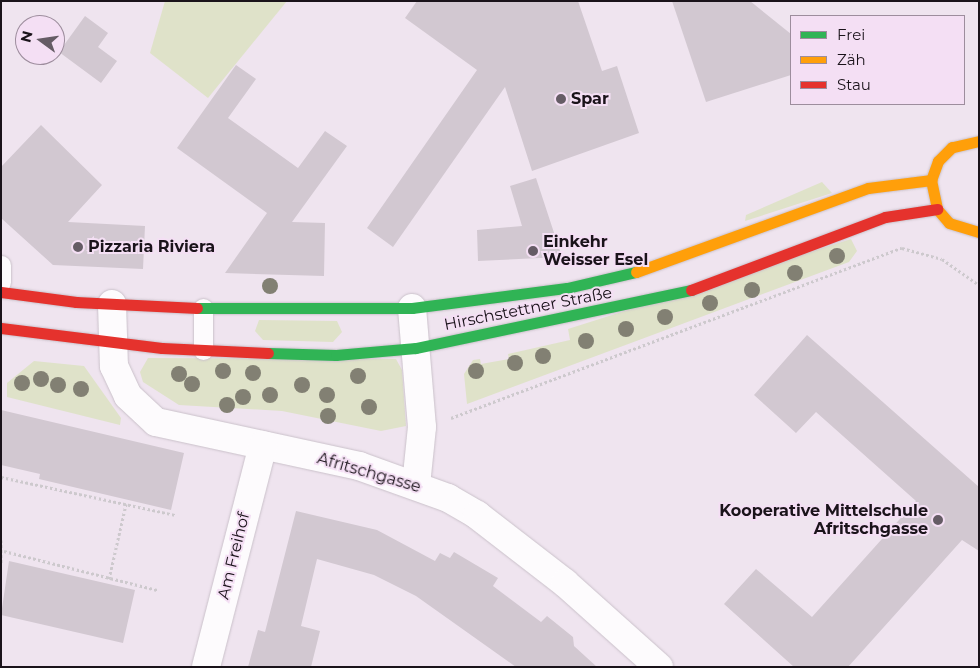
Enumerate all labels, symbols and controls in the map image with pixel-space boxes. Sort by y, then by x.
north arrow [15,15,65,65]
legend [790,15,965,105]
text: Frei [837,25,865,44]
text: N [16,29,37,44]
text: Zäh [837,50,866,69]
text: Stau [837,75,871,94]
place label: Spar [571,89,609,109]
marker: Spar [555,93,567,105]
place label: Einkehr Weisser Esel [543,232,648,270]
place label: Pizzaria Riviera [88,237,215,257]
marker: Pizzaria Riviera [72,241,84,253]
marker: Einkehr Weisser Esel [527,245,539,257]
street label: Hirschstettner Straße [442,283,614,335]
street label: Afritschgasse [315,449,423,497]
place label: Kooperative Mittelschule Afritschgasse [719,501,928,539]
street label: Am Freihof [214,510,254,602]
marker: Kooperative Mittelschule Afritschgasse [932,514,944,526]

